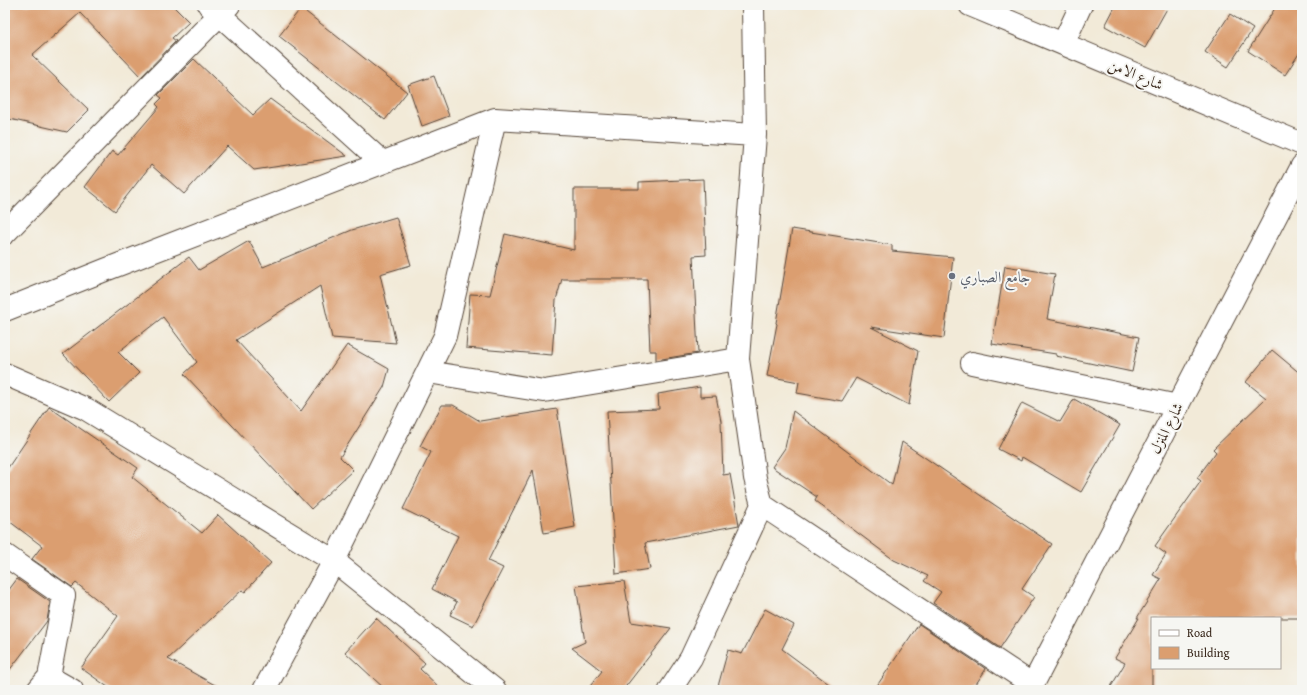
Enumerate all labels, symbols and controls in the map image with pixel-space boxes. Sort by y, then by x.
street label: شارع الامن [1104,53,1166,98]
place label: جامع الصباري [960,266,1030,291]
marker: جامع الصباري [947,271,957,281]
street label: شارع المنزل [1144,399,1191,459]
legend [1151,617,1281,669]
text: Road [1187,624,1213,641]
text: Building [1187,644,1230,661]

